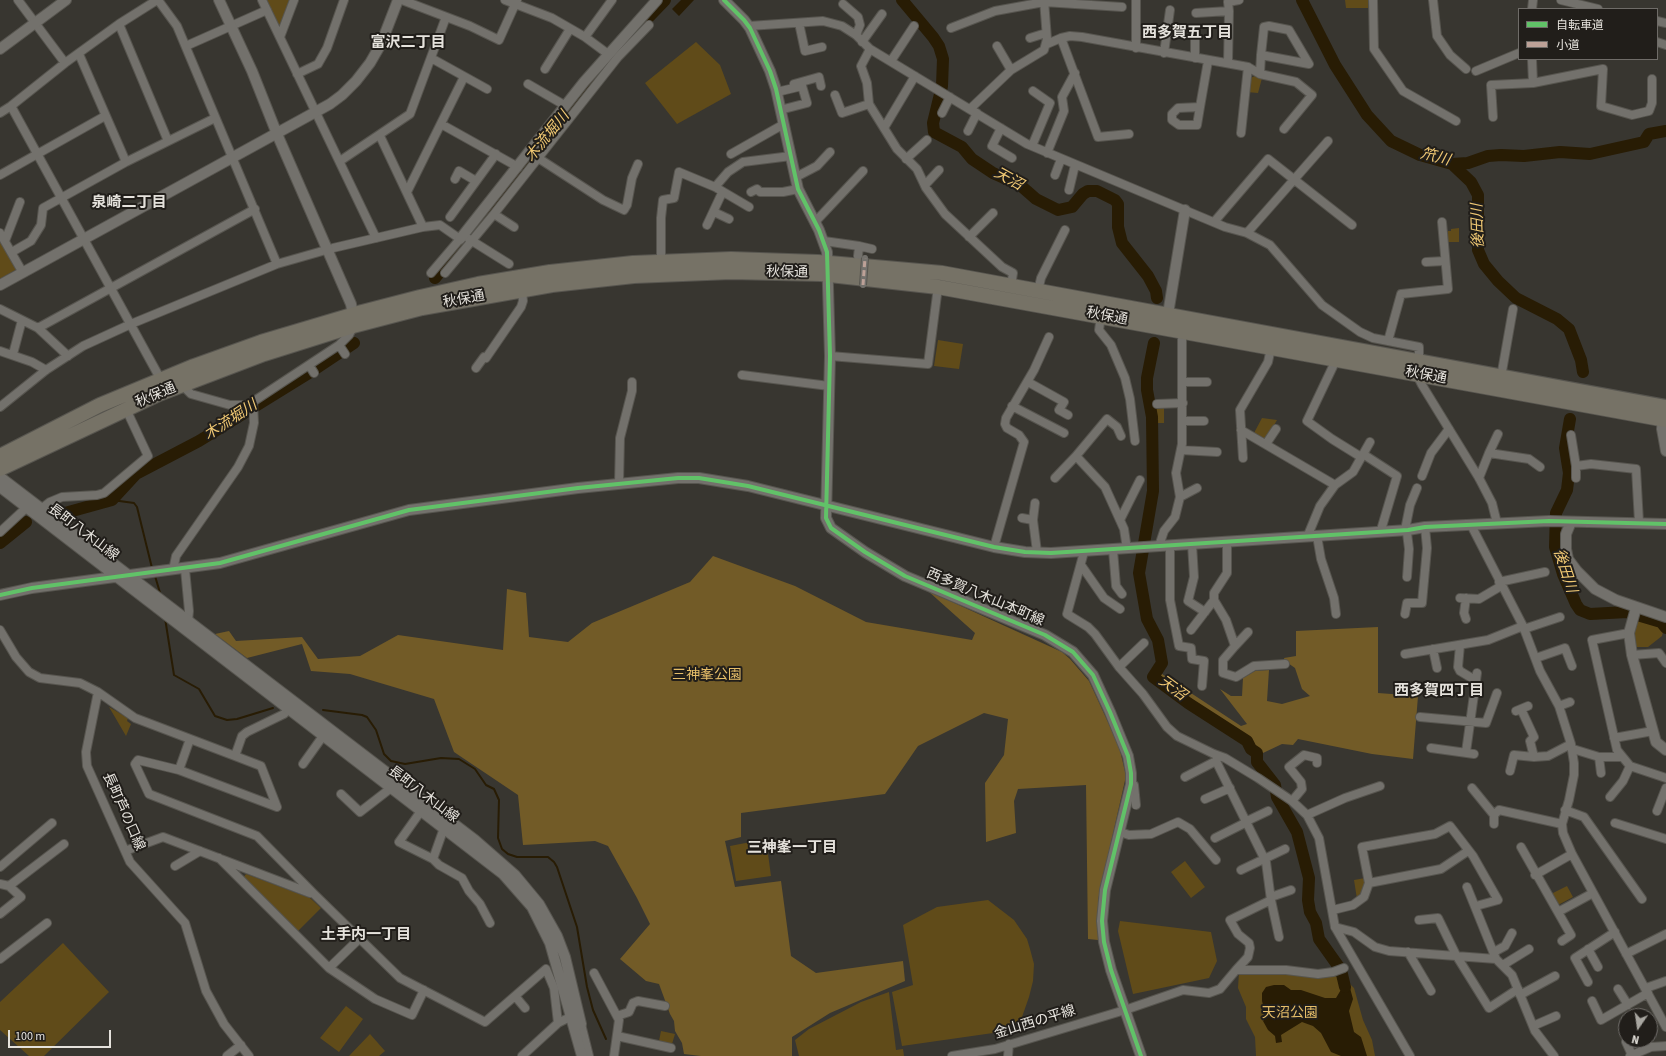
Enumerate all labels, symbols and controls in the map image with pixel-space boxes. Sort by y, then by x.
legend [1518,8,1658,60]
text: 自転車道 [1556,17,1604,34]
district label: 西多賀五丁目 [1142,25,1232,43]
district label: 富沢二丁目 [371,35,445,53]
text: 小道 [1556,37,1580,54]
water label: 木流堀川 [522,108,574,166]
water label: 笊川 [1418,146,1452,170]
water label: 天沼 [991,165,1025,195]
district label: 泉崎二丁目 [92,195,166,213]
water label: 後田川 [1469,203,1489,249]
street label: 秋保通 [766,264,808,282]
street label: 秋保通 [442,288,486,312]
street label: 秋保通 [1085,305,1129,329]
street label: 秋保通 [1404,364,1448,388]
street label: 秋保通 [133,380,179,412]
water label: 木流堀川 [201,397,261,445]
street label: 長町八木山線 [44,501,122,565]
water label: 後田川 [1548,547,1580,595]
street label: 西多賀八木山本町線 [924,566,1046,630]
park label: 三神峯公園 [672,668,742,684]
water label: 天沼 [1155,673,1189,705]
district label: 西多賀四丁目 [1394,683,1484,701]
street label: 長町八木山線 [384,763,462,827]
street label: 長町芦の口線 [98,770,148,854]
district label: 三神峯一丁目 [747,840,837,858]
district label: 土手内一丁目 [321,927,411,945]
street label: 金山西の平線 [992,1003,1078,1043]
park label: 天沼公園 [1262,1006,1318,1022]
north arrow [1618,1008,1658,1048]
scale bar [10,1022,113,1048]
text: 100 m [15,1028,45,1045]
text: N [1630,1031,1641,1047]

